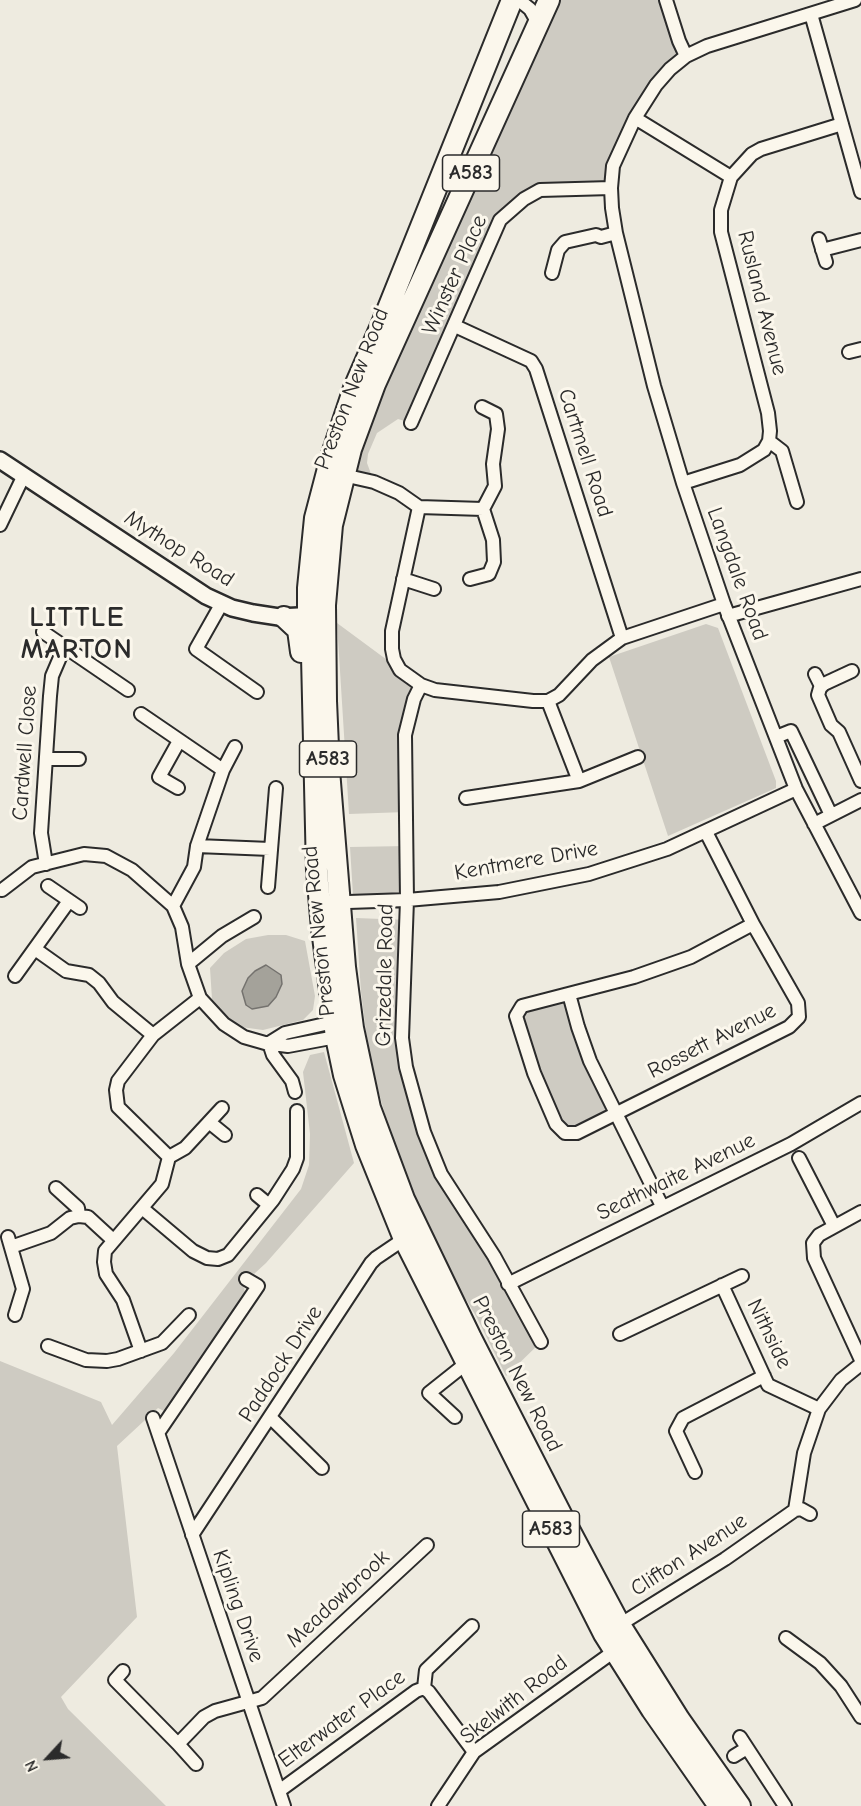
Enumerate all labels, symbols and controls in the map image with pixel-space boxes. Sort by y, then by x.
road number: A583 [442,155,500,191]
street label: Winster Place [417,211,493,339]
street label: Rusland Avenue [731,228,793,378]
street label: Preston New Road [309,304,395,474]
street label: Cartmell Road [552,385,618,521]
street label: Langdale Road [701,504,773,644]
street label: Mythop Road [119,505,239,593]
district label: LITTLE MARTON [21,601,133,667]
street label: Cardwell Close [7,685,43,821]
road number: A583 [300,741,356,777]
street label: Kentmere Drive [452,835,600,887]
street label: Preston New Road [297,845,341,1017]
street label: Grizedale Road [371,903,399,1047]
street label: Rossett Avenue [643,997,781,1085]
street label: Seathwaite Avenue [593,1127,759,1227]
street label: Preston New Road [466,1292,568,1456]
street label: Nithside [741,1295,797,1373]
street label: Paddock Drive [234,1301,328,1427]
street label: Clifton Avenue [626,1508,752,1602]
road number: A583 [522,1511,580,1547]
street label: Meadowbrook [281,1545,395,1653]
street label: Kipling Drive [206,1546,270,1666]
street label: Skelwith Road [455,1650,573,1750]
street label: Elterwater Place [273,1664,411,1774]
north arrow [18,1728,78,1788]
text: N [21,1757,42,1775]

